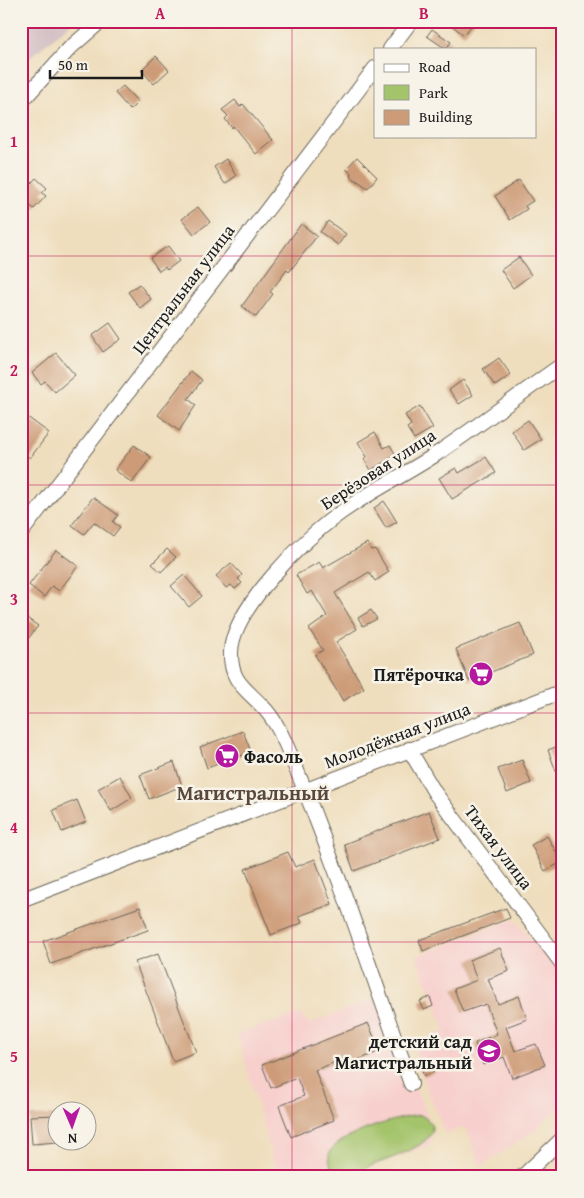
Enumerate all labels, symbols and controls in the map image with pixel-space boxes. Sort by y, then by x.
text: A [155,1,166,25]
text: B [419,1,429,25]
scale bar [50,48,142,80]
legend [374,48,536,138]
text: 50 m [58,54,89,75]
text: Road [419,56,450,77]
text: Park [419,82,448,103]
text: Building [419,106,473,127]
text: 1 [10,129,18,153]
street label: Центральная улица [125,218,241,360]
text: 2 [10,358,18,382]
street label: Берёзовая улица [315,421,441,516]
text: 3 [10,587,18,611]
place label: Пятёрочка [374,661,465,688]
supermarket icon: Пятёрочка [468,661,494,687]
street label: Молодёжная улица [320,695,474,775]
supermarket icon: Фасоль [214,743,240,769]
place label: Фасоль [244,743,303,770]
district label: Магистральный [177,778,330,807]
street label: Тихая улица [458,799,540,895]
text: 4 [10,815,18,839]
place label: детский сад Магистральный [335,1028,472,1076]
school or university icon: детский сад Магистральный [476,1038,502,1064]
text: 5 [10,1044,18,1068]
north arrow [48,1100,98,1150]
text: N [67,1129,77,1149]

